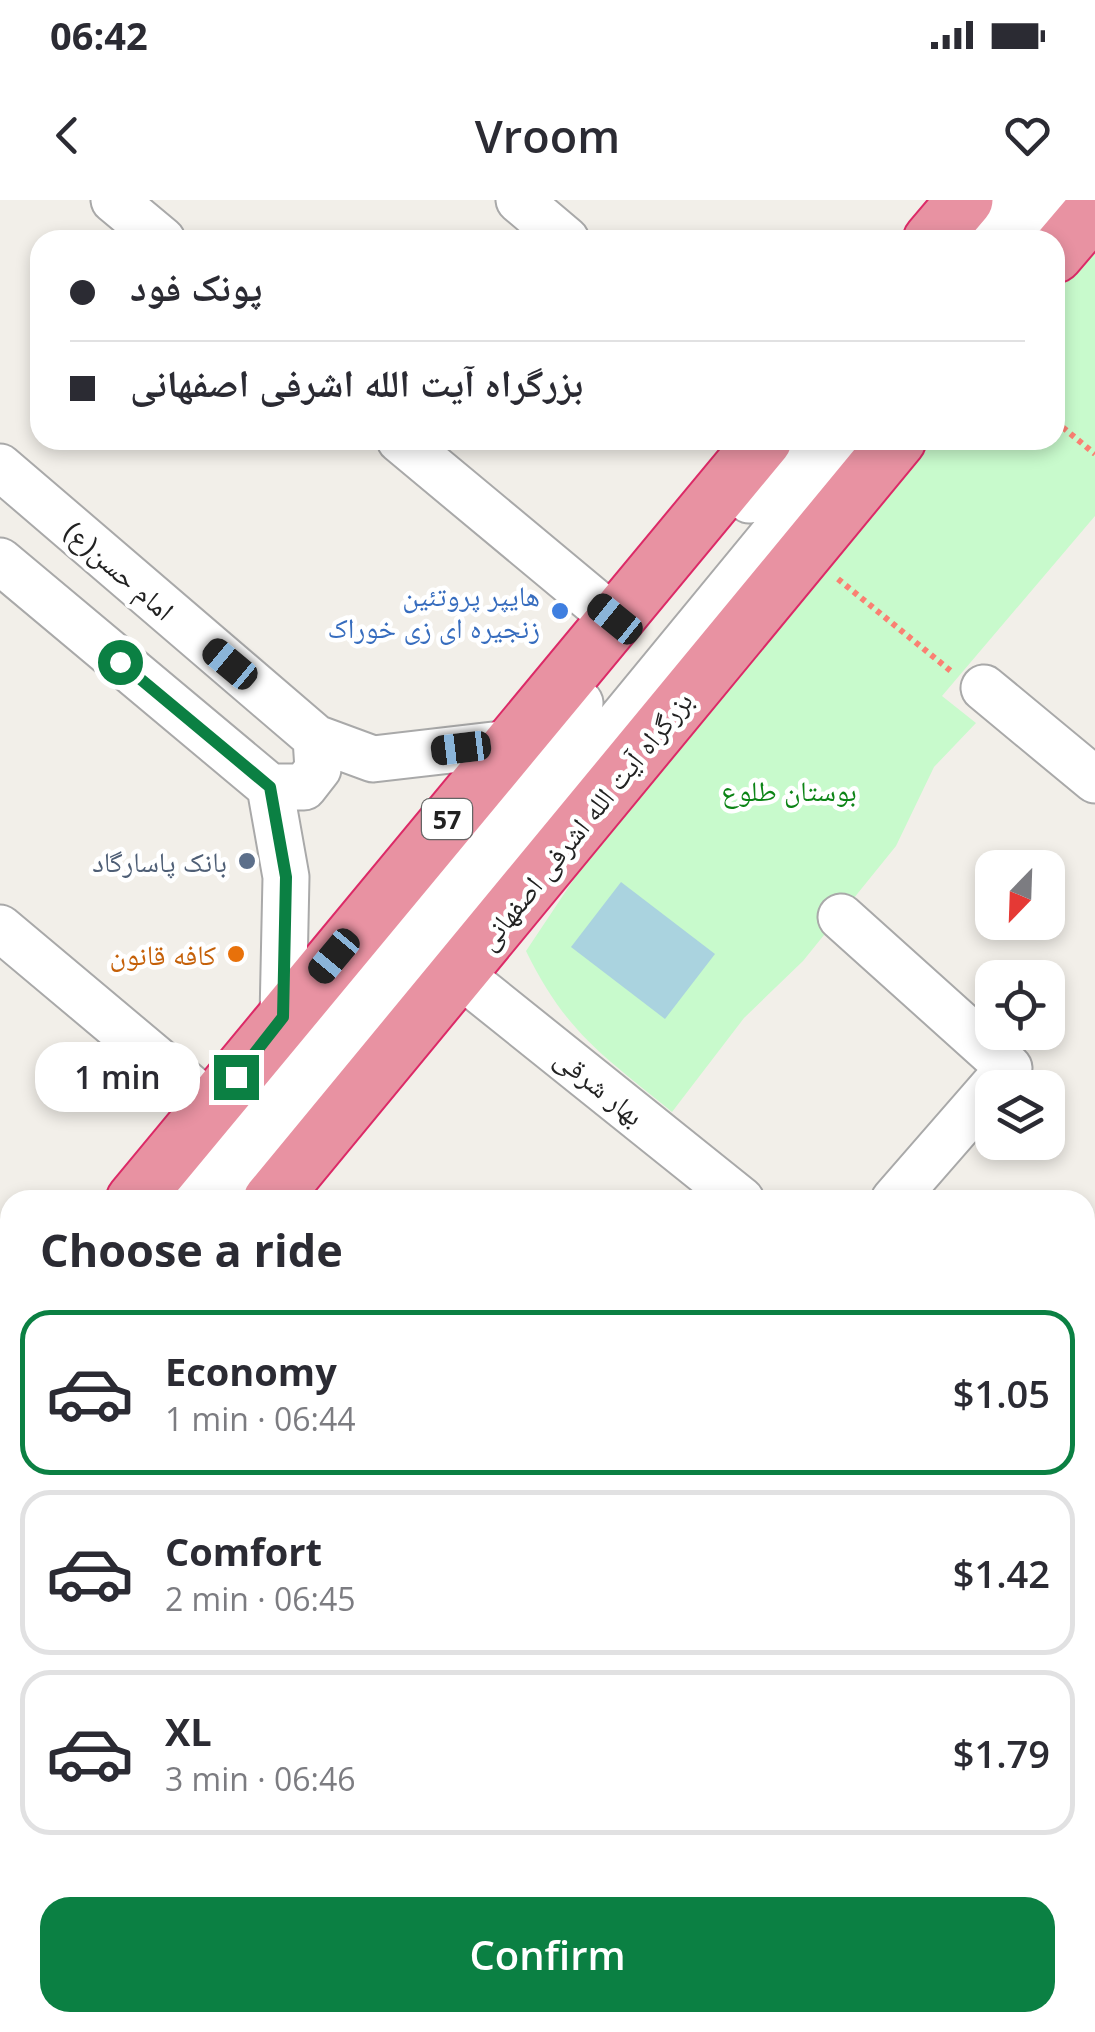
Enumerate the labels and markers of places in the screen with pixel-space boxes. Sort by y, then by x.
place label: هایپر پروتئین زنجیره ای زی خوراک [328,576,540,646]
marker: هایپر پروتئین زنجیره ای زی خوراک [549,600,571,622]
place label: بانک پاسارگاد [92,842,227,880]
marker: بانک پاسارگاد [236,850,258,872]
place label: کافه قانون [110,935,216,973]
marker: کافه قانون [225,943,247,965]

